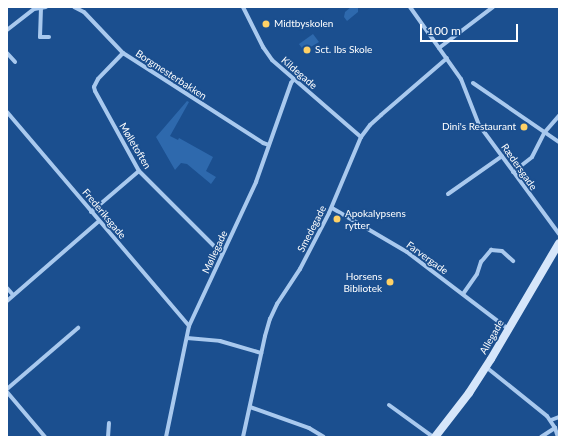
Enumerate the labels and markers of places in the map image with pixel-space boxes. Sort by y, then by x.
place label: Midtbyskolen [274,18,333,30]
marker: Midtbyskolen [261,19,271,29]
place label: Sct. Ibs Skole [315,44,372,56]
marker: Sct. Ibs Skole [302,45,312,55]
place label: Dini's Restaurant [442,121,516,133]
marker: Dini's Restaurant [519,122,529,132]
place label: Apokalypsens rytter [345,207,406,230]
marker: Apokalypsens rytter [332,214,342,224]
place label: Horsens Bibliotek [343,270,382,294]
marker: Horsens Bibliotek [385,277,395,287]

